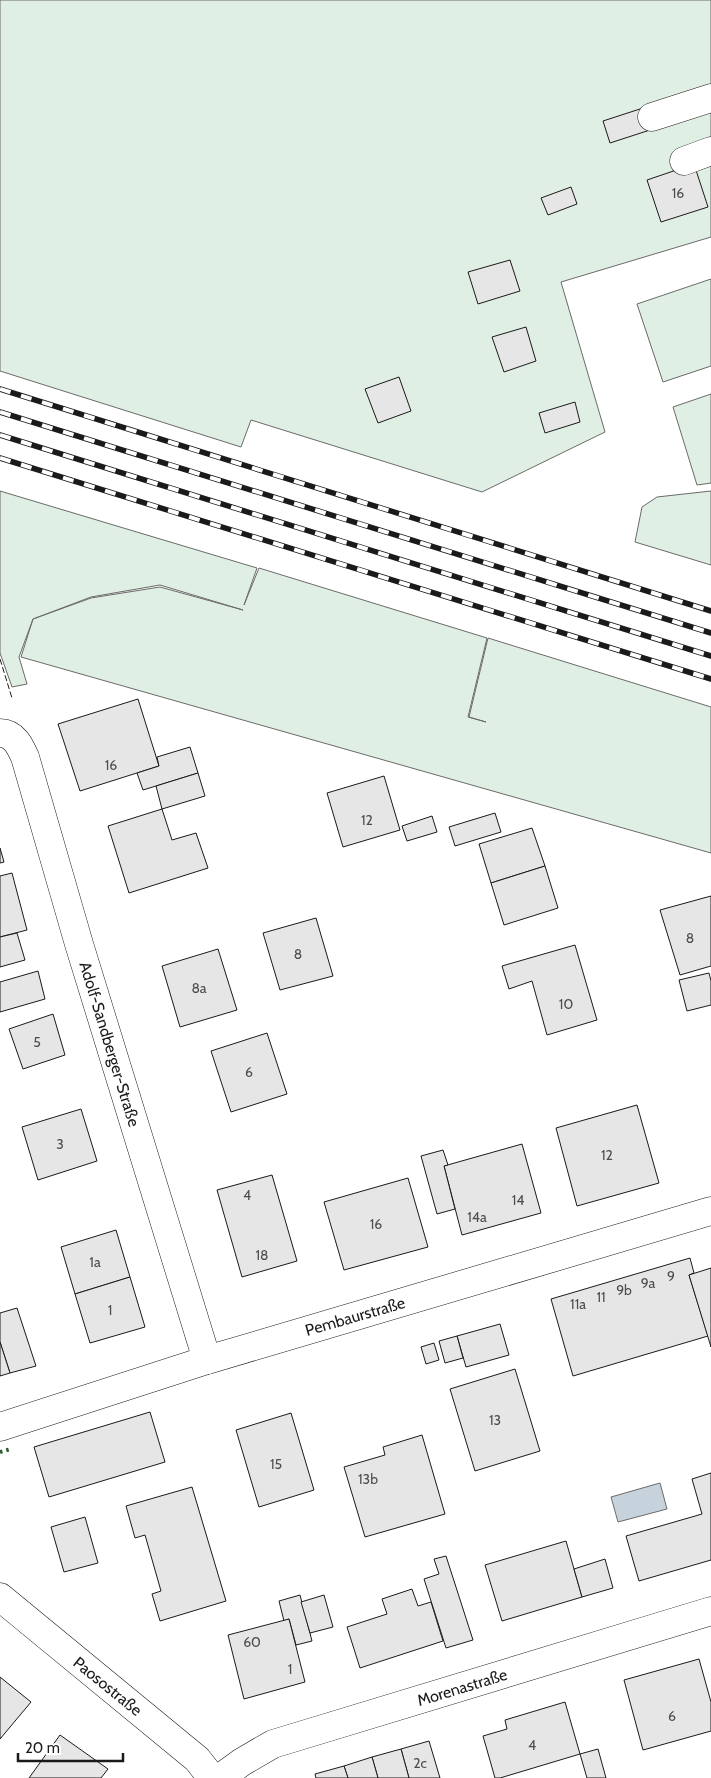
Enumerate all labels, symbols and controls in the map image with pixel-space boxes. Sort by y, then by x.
house number: 16 [672,184,684,202]
house number: 16 [105,756,117,774]
house number: 12 [361,811,373,829]
house number: 8 [686,929,694,947]
house number: 8 [294,945,302,963]
street label: Adolf-Sandberger-Straße [75,959,144,1129]
house number: 8a [191,979,207,997]
house number: 10 [559,995,573,1013]
house number: 5 [33,1033,41,1051]
house number: 6 [245,1063,253,1081]
house number: 3 [56,1135,64,1153]
house number: 12 [601,1146,613,1164]
house number: 4 [243,1186,251,1204]
house number: 14 [512,1191,524,1209]
house number: 14a [467,1208,487,1226]
house number: 16 [370,1215,382,1233]
house number: 18 [255,1246,269,1264]
house number: 1a [89,1253,101,1271]
house number: 9 [667,1267,675,1285]
house number: 9a [641,1274,656,1292]
house number: 9b [616,1281,632,1299]
house number: 11 [596,1288,606,1306]
street label: Pembaurstraße [303,1293,407,1340]
house number: 11a [570,1295,586,1313]
house number: 1 [108,1301,112,1319]
house number: 13 [489,1411,501,1429]
house number: 15 [270,1455,282,1473]
house number: 13b [358,1470,378,1488]
house number: 60 [243,1633,261,1651]
street label: Paosostraße [70,1653,146,1720]
house number: 1 [288,1660,292,1678]
street label: Morenastraße [415,1665,510,1710]
house number: 6 [668,1707,676,1725]
scale bar [18,1730,122,1762]
house number: 4 [528,1736,536,1754]
text: 20 m [25,1739,60,1757]
house number: 2c [413,1754,427,1772]

